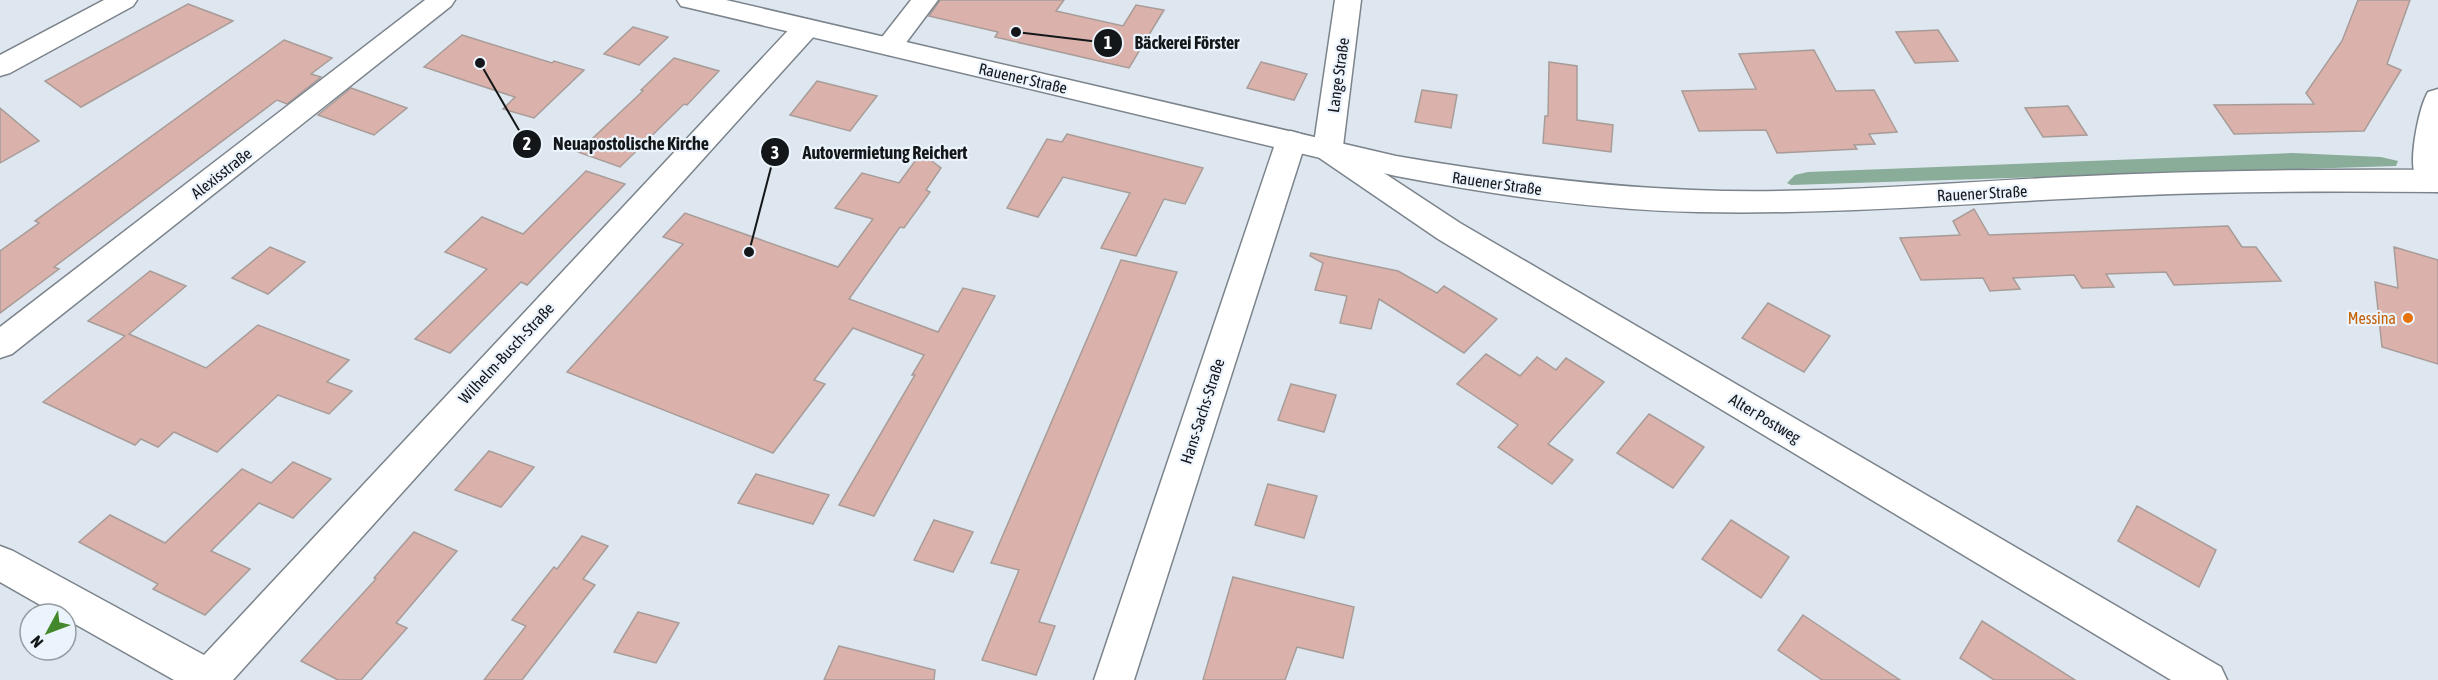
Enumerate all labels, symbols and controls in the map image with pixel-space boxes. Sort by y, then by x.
callout: Bäckerei Förster [1093,25,1252,61]
text: 1 [1104,32,1112,53]
text: Bäckerei Förster [1135,32,1240,53]
street label: Lange Straße [1324,36,1353,114]
street label: Rauener Straße [977,59,1069,97]
callout: Neuapostolische Kirche [512,126,721,162]
text: 2 [523,133,531,154]
text: Neuapostolische Kirche [553,133,709,154]
callout: Autovermietung Reichert [760,134,979,170]
text: 3 [771,142,779,163]
text: Autovermietung Reichert [802,142,968,163]
street label: Alexisstraße [187,144,255,202]
street label: Rauener Straße [1451,168,1543,198]
street label: Rauener Straße [1936,182,2028,204]
street label: Wilhelm-Busch-Straße [455,299,557,407]
place label: Messina [2348,309,2396,327]
marker: Messina [2401,311,2415,325]
street label: Hans-Sachs-Straße [1177,356,1227,466]
street label: Alter Postweg [1726,390,1804,447]
north arrow [18,602,78,662]
text: N [27,632,47,651]

